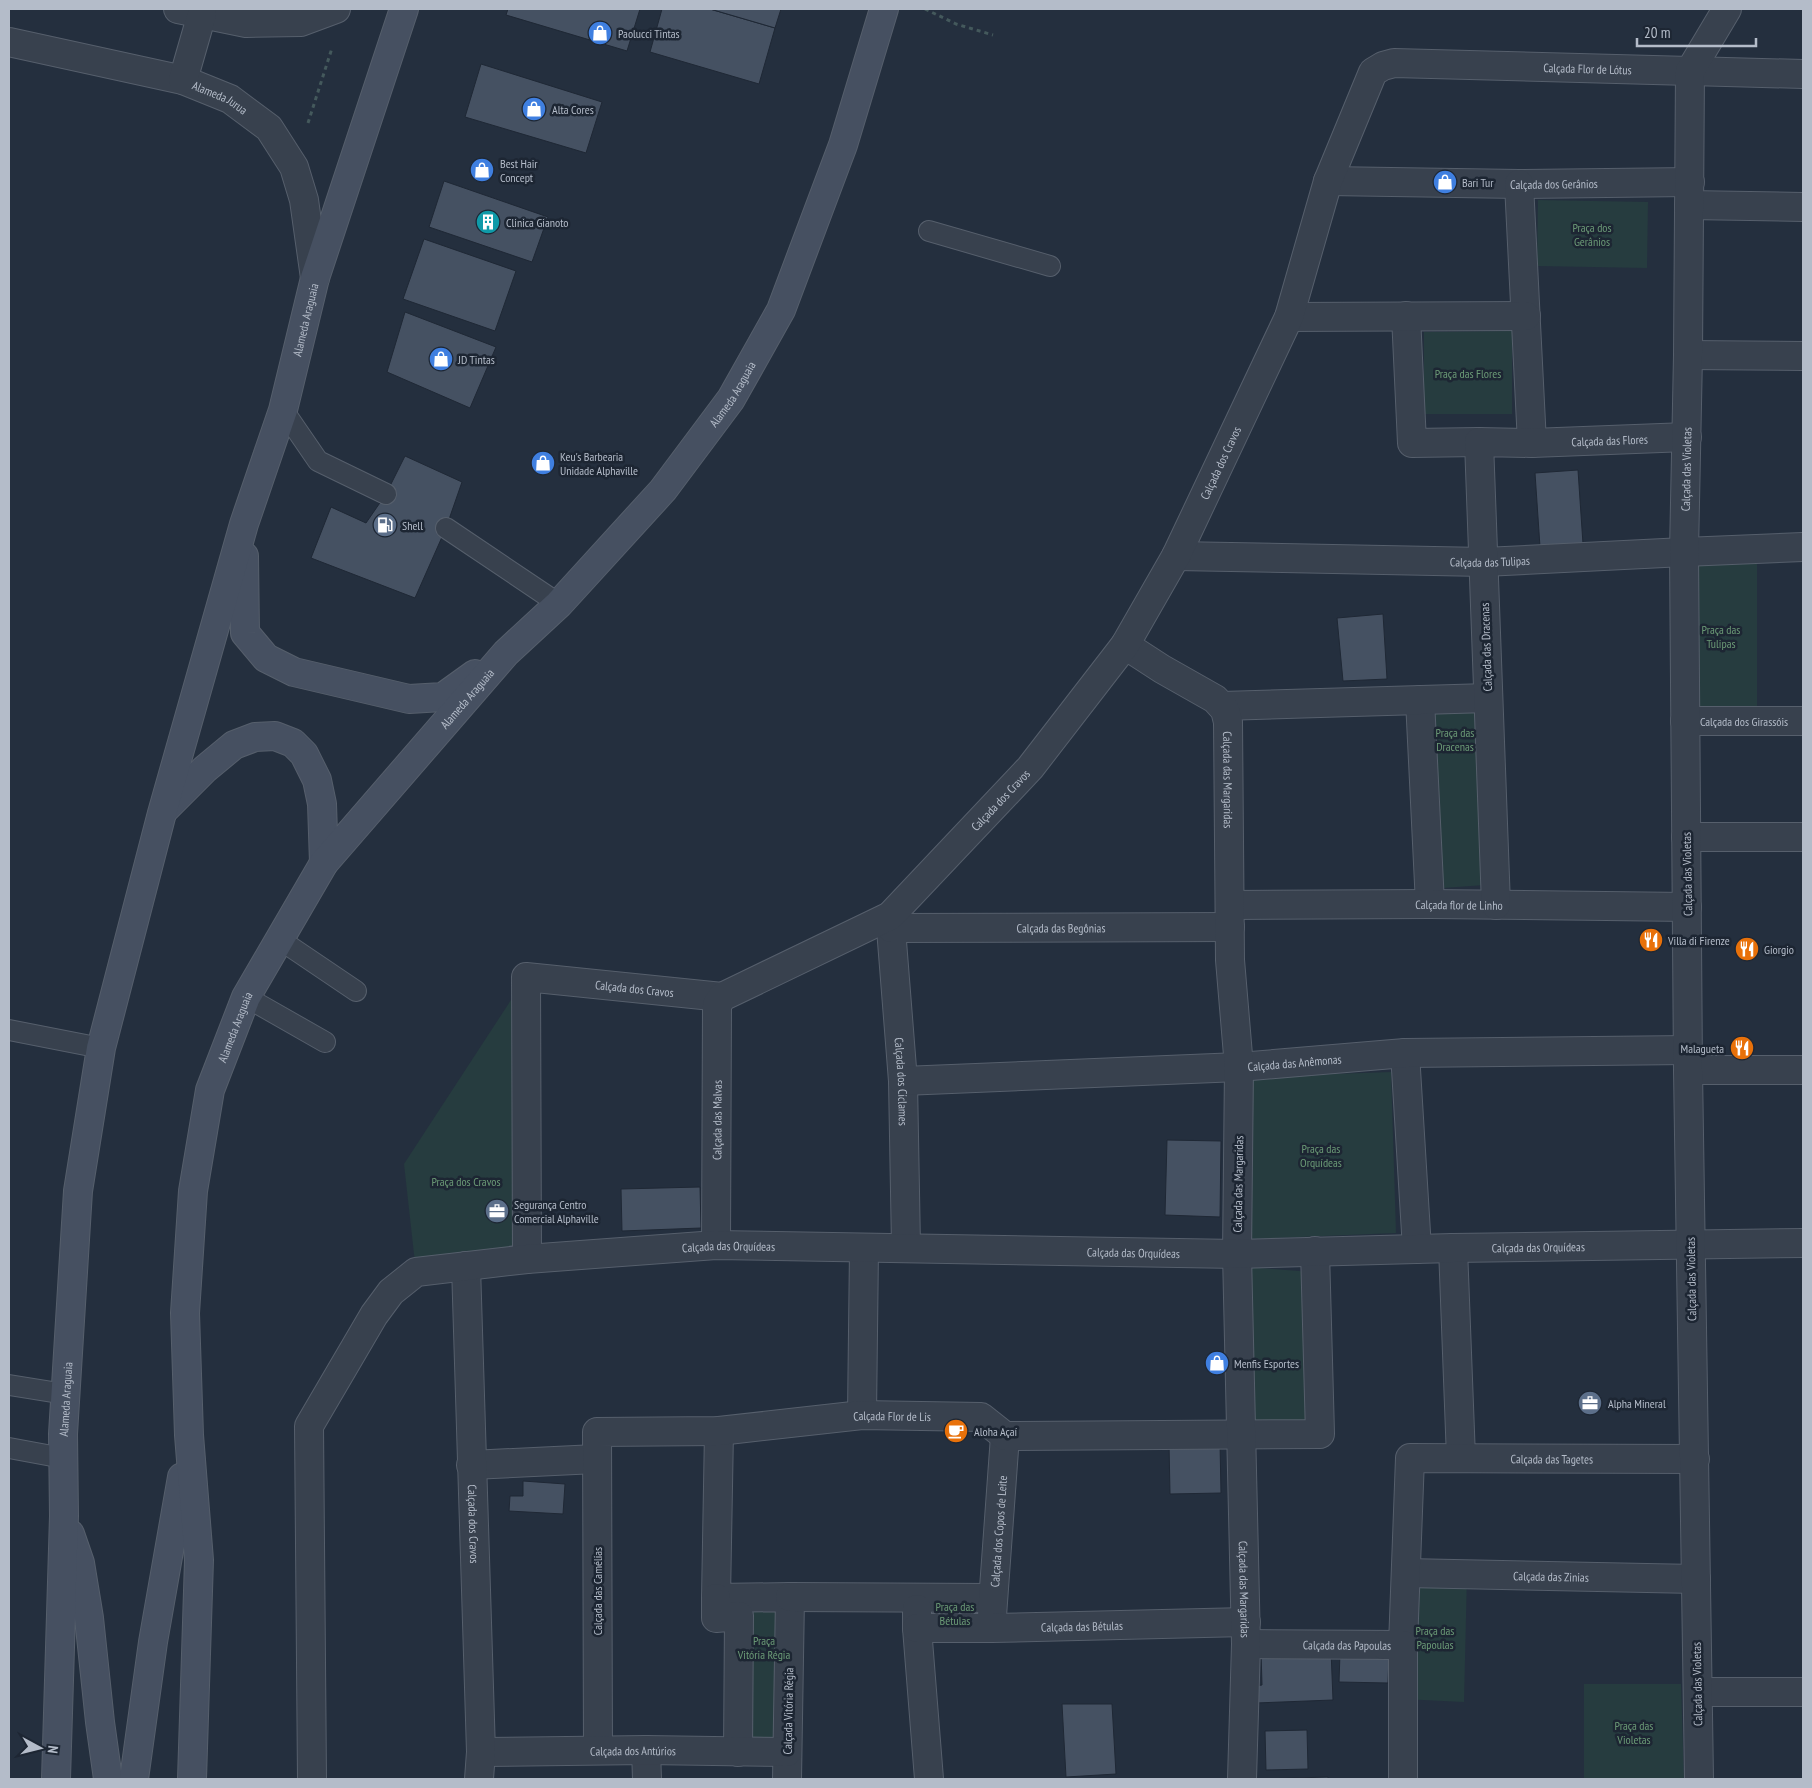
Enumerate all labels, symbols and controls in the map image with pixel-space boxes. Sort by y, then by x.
scale bar [1637,15,1756,47]
shop icon: Paolucci Tintas [587,20,613,46]
text: 20 m [1644,23,1670,42]
place label: Paolucci Tintas [618,26,680,41]
street label: Calçada Flor de Lótus [1543,60,1632,77]
street label: Alameda Jurua [190,77,251,117]
shop icon: Alta Cores [521,96,547,122]
place label: Alta Cores [552,102,594,117]
place label: Best Hair Concept [500,156,538,185]
shop icon: Best Hair Concept [469,157,495,183]
shop icon: Bari Tur [1432,169,1458,195]
place label: Bari Tur [1462,175,1494,190]
street label: Calçada dos Gerânios [1510,176,1598,192]
building icon: Clinica Gianoto [475,209,501,235]
place label: Clinica Gianoto [506,215,569,230]
park label: Praça dos Gerânios [1572,220,1612,249]
street label: Alameda Araguaia [289,281,321,358]
shop icon: JD Tintas [428,346,454,372]
place label: JD Tintas [457,352,495,367]
street label: Alameda Araguaia [706,358,758,429]
park label: Praça das Flores [1435,366,1501,381]
street label: Calçada dos Cravos [1197,424,1244,501]
street label: Calçada das Violetas [1677,427,1694,511]
street label: Calçada das Flores [1571,431,1648,449]
place label: Keu's Barbearia Unidade Alphaville [560,449,638,478]
shop icon: Keu's Barbearia Unidade Alphaville [530,450,556,476]
fuel station icon: Shell [372,512,398,538]
place label: Shell [402,518,423,533]
street label: Calçada das Tulipas [1450,552,1530,570]
street label: Calçada das Dracenas [1477,602,1495,692]
park label: Praça das Tulipas [1702,622,1740,651]
street label: Alameda Araguaia [437,665,497,731]
street label: Calçada dos Girassóis [1700,714,1788,729]
park label: Praça das Dracenas [1436,725,1474,754]
street label: Calçada das Margaridas [1221,731,1236,828]
street label: Calçada dos Cravos [967,766,1033,834]
street label: Calçada das Violetas [1679,832,1695,916]
street label: Calçada flor de Linho [1415,896,1503,912]
street label: Calçada das Begônias [1017,920,1105,935]
restaurant icon: Villa di Firenze [1638,927,1664,953]
place label: Villa di Firenze [1667,933,1730,948]
restaurant icon: Giorgio [1734,936,1760,962]
place label: Giorgio [1764,942,1794,957]
street label: Calçada dos Cravos [594,977,674,1000]
street label: Alameda Araguaia [214,988,255,1064]
restaurant icon: Malagueta [1729,1035,1755,1061]
street label: Calçada dos Ciclames [892,1037,911,1126]
place label: Malagueta [1681,1041,1724,1056]
street label: Calçada das Anêmonas [1247,1051,1342,1074]
street label: Calçada das Malvas [709,1080,724,1160]
street label: Calçada das Margaridas [1230,1135,1246,1233]
park label: Praça das Orquídeas [1300,1141,1342,1170]
park label: Praça dos Cravos [431,1174,501,1189]
place label: Segurança Centro Comercial Alphaville [514,1197,599,1226]
office icon: Segurança Centro Comercial Alphaville [484,1198,510,1224]
street label: Calçada das Orquídeas [681,1237,775,1255]
street label: Calçada das Violetas [1683,1237,1699,1321]
street label: Calçada das Orquídeas [1492,1239,1585,1255]
street label: Calçada das Orquídeas [1087,1244,1180,1261]
shop icon: Menfis Esportes [1204,1350,1230,1376]
place label: Menfis Esportes [1234,1356,1299,1371]
street label: Alameda Araguaia [55,1361,75,1437]
office icon: Alpha Mineral [1577,1390,1603,1416]
place label: Alpha Mineral [1608,1396,1666,1411]
street label: Calçada Flor de Lis [852,1407,931,1424]
cafe icon: Aloha Açaí [943,1418,969,1444]
place label: Aloha Açaí [974,1424,1018,1439]
street label: Calçada das Tagetes [1511,1451,1593,1466]
street label: Calçada dos Copos de Leite [987,1475,1010,1588]
street label: Calçada dos Cravos [465,1484,483,1564]
street label: Calçada das Margaridas [1236,1541,1253,1638]
street label: Calçada das Camélias [590,1547,605,1635]
street label: Calçada das Zinias [1513,1568,1589,1584]
park label: Praça das Bétulas [936,1599,974,1628]
street label: Calçada das Bétulas [1041,1617,1123,1634]
park label: Praça das Papoulas [1416,1623,1454,1652]
park label: Praça Vitória Régia [737,1633,790,1662]
street label: Calçada das Papoulas [1303,1637,1391,1652]
street label: Calçada das Violetas [1689,1642,1705,1726]
street label: Calçada Vitória Régia [780,1667,796,1755]
park label: Praça das Violetas [1615,1718,1653,1747]
north arrow [15,1723,65,1773]
street label: Calçada dos Antúrios [590,1742,676,1758]
text: N [44,1745,62,1754]

